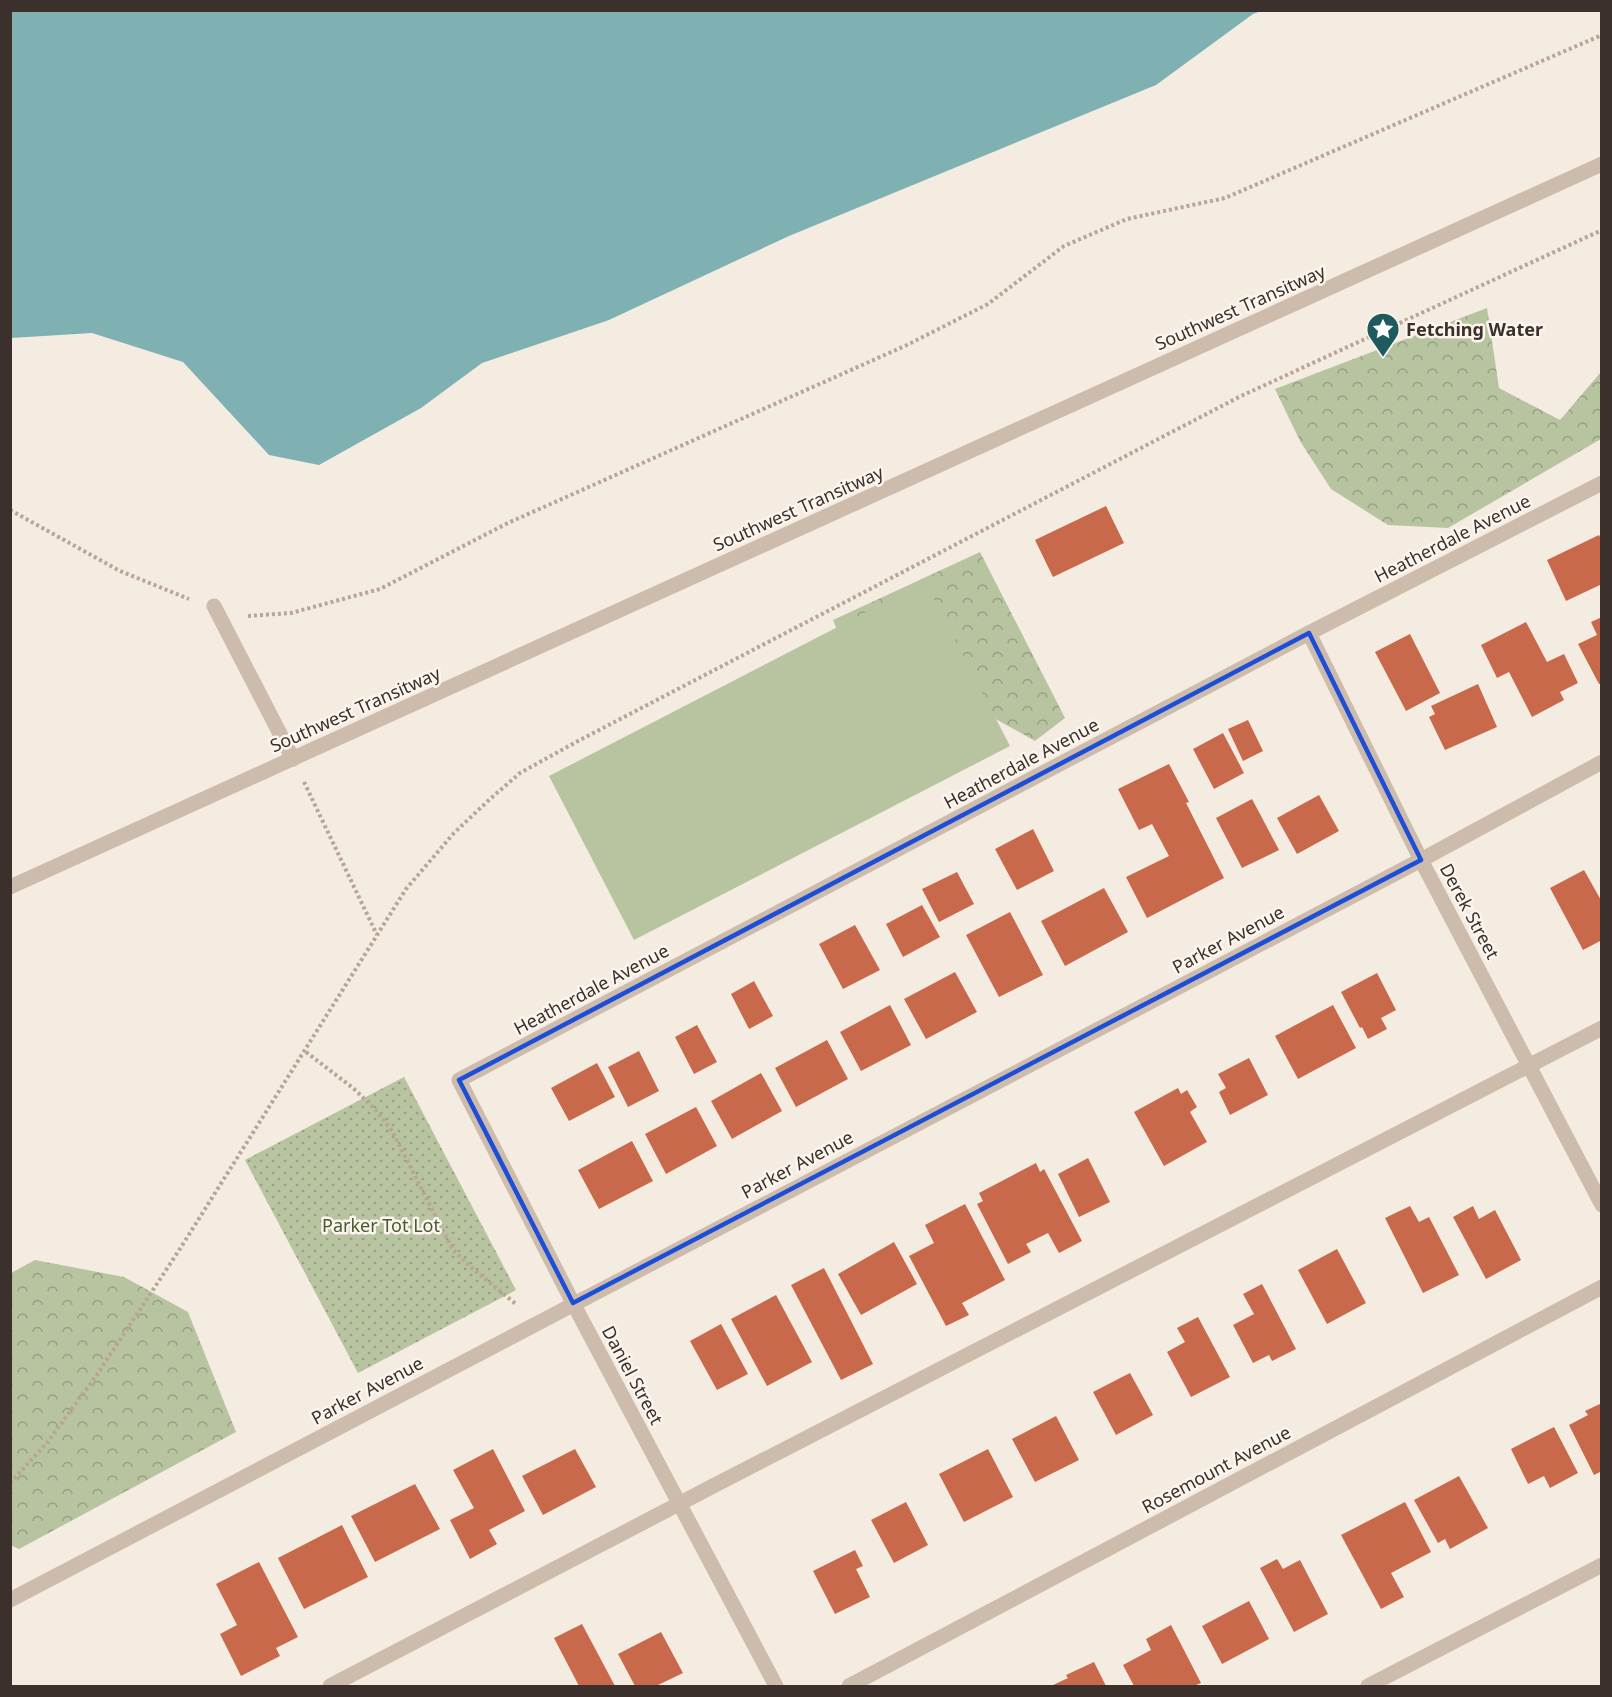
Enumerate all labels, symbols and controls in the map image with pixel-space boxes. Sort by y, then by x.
street label: Southwest Transitway [1151,258,1330,355]
place icon: Fetching Water [1365,311,1401,358]
place label: Fetching Water [1406,317,1543,341]
street label: Southwest Transitway [709,459,888,556]
street label: Heatherdale Avenue [1370,488,1534,588]
street label: Southwest Transitway [266,660,445,757]
street label: Heatherdale Avenue [939,712,1103,814]
street label: Derek Street [1435,859,1505,963]
street label: Parker Avenue [1168,899,1288,979]
street label: Heatherdale Avenue [509,938,673,1040]
street label: Parker Avenue [737,1124,857,1204]
park label: Parker Tot Lot [322,1213,440,1237]
street label: Daniel Street [597,1321,669,1429]
street label: Parker Avenue [307,1350,427,1430]
street label: Rosemount Avenue [1137,1420,1295,1518]

